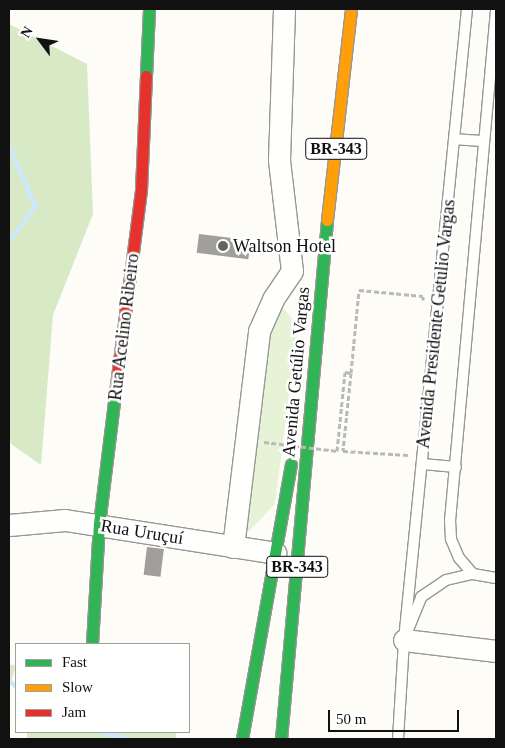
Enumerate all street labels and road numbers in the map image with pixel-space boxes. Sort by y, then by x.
road number: BR-343 [305,136,367,162]
street label: Avenida Presidente Getulio Vargas [412,198,460,450]
street label: Rua Acelino Ribeiro [104,252,144,402]
street label: Avenida Getúlio Vargas [278,286,314,458]
street label: Rua Uruçuí [99,515,185,549]
road number: BR-343 [266,554,328,580]

